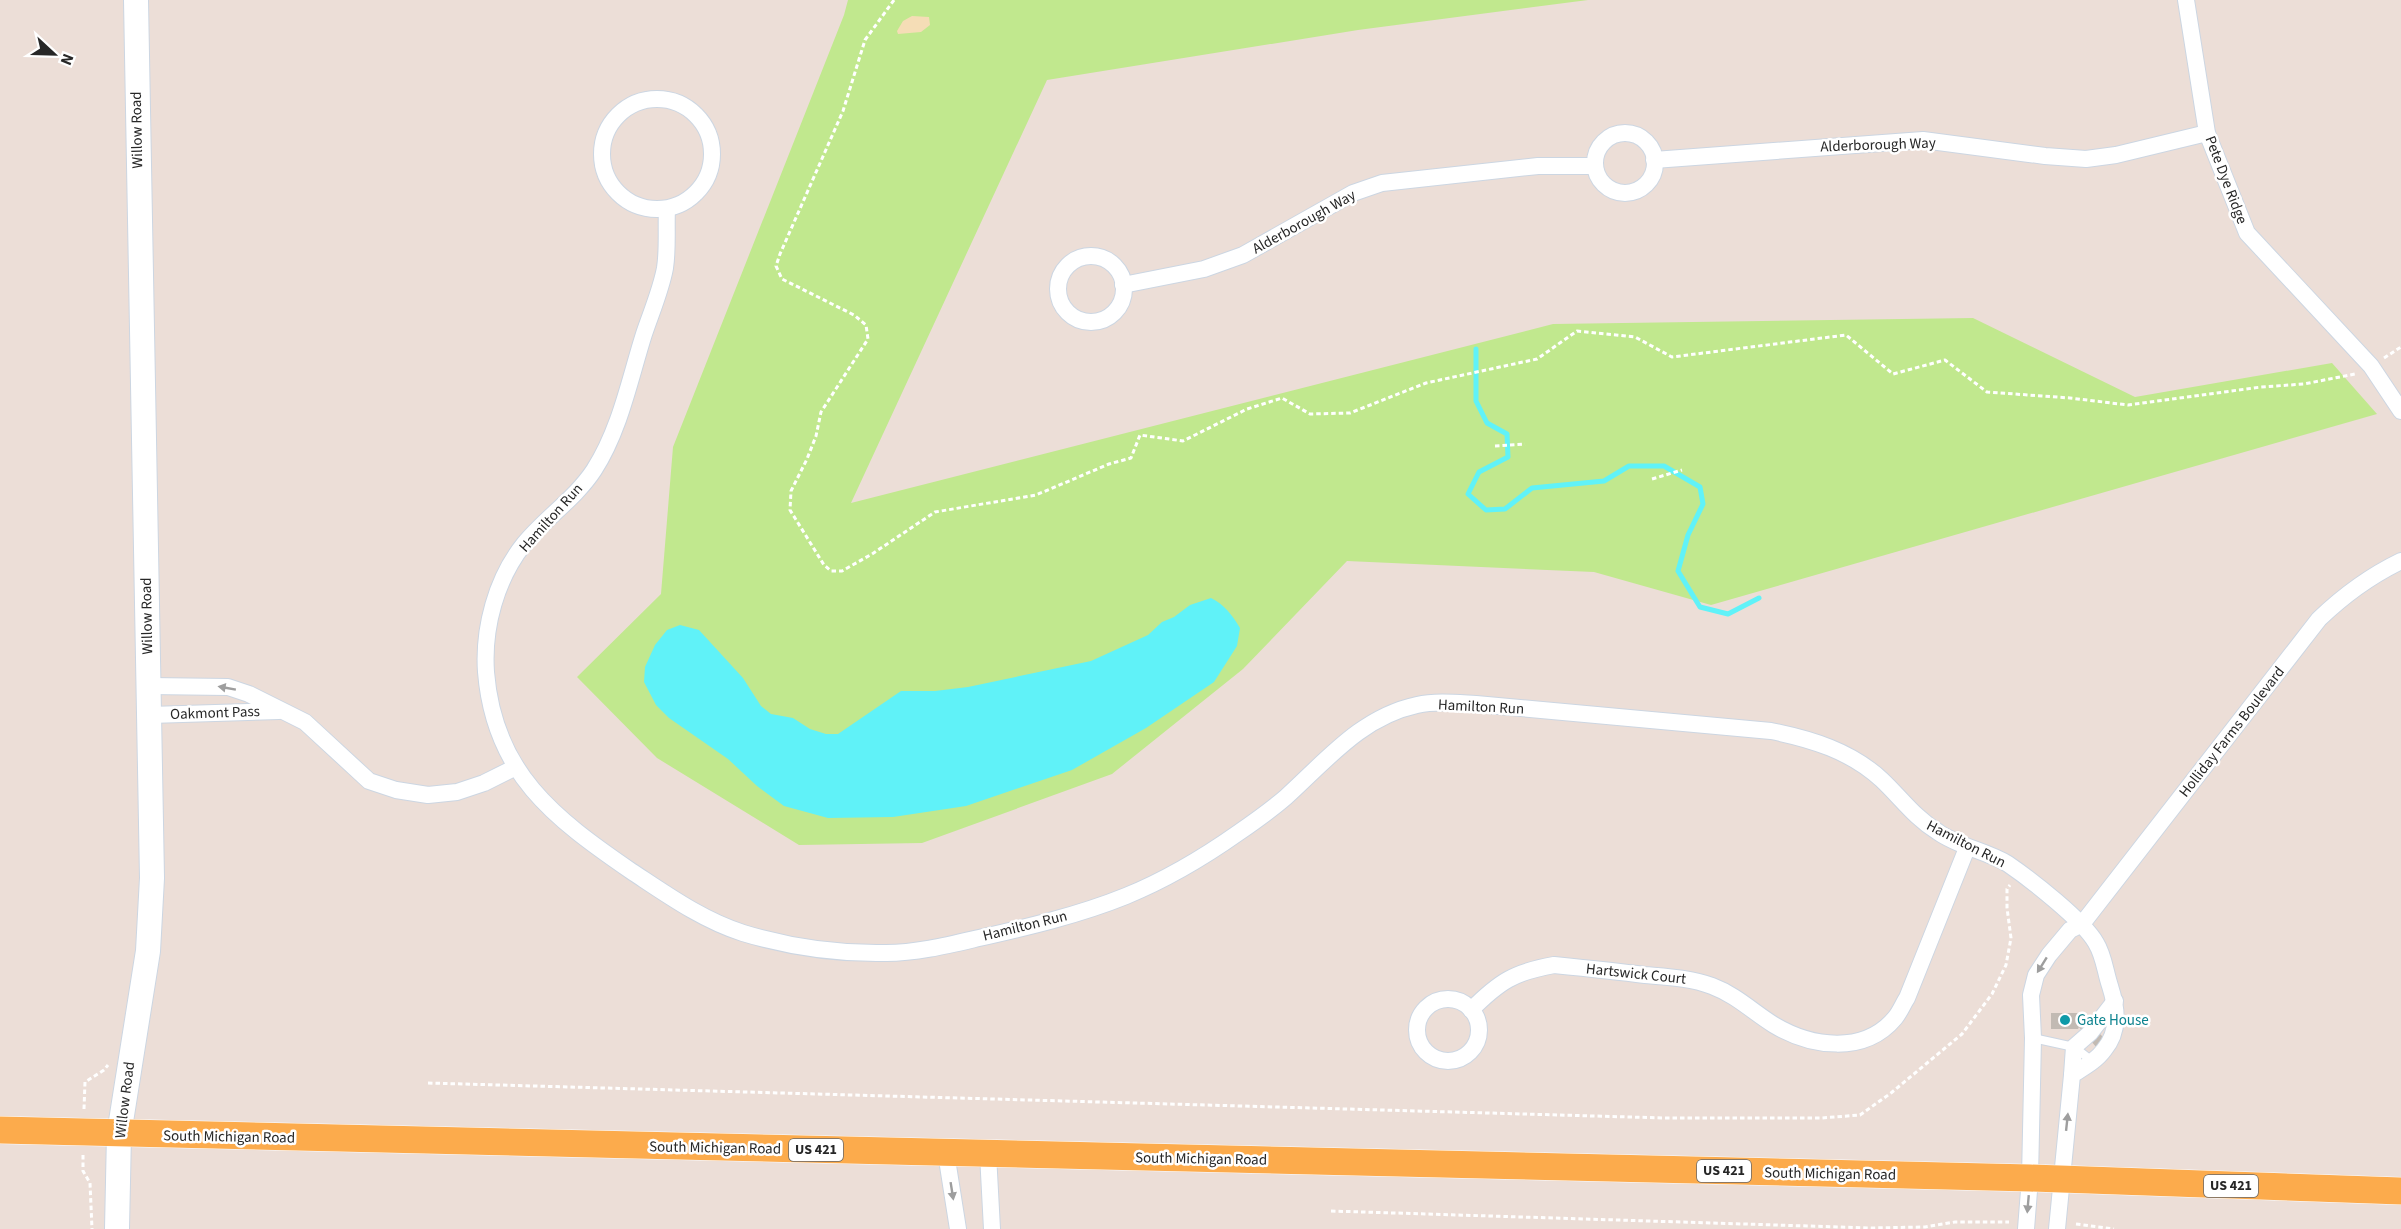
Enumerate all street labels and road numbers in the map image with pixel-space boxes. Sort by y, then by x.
street label: Willow Road [126,91,148,169]
street label: Alderborough Way [1820,132,1936,158]
street label: Pete Dye Ridge [2200,133,2252,227]
street label: Alderborough Way [1248,185,1360,259]
street label: Hamilton Run [514,479,588,557]
street label: Willow Road [136,577,158,655]
street label: Holliday Farms Boulevard [2174,662,2290,802]
street label: Hamilton Run [1437,694,1525,720]
street label: Oakmont Pass [170,701,260,725]
street label: Hamilton Run [1923,815,2009,873]
street label: Hamilton Run [981,905,1069,947]
street label: Hartswick Court [1585,958,1687,990]
street label: Willow Road [110,1060,140,1140]
street label: South Michigan Road [163,1125,295,1149]
street label: South Michigan Road [649,1136,781,1160]
road number: US 421 [789,1139,843,1161]
street label: South Michigan Road [1135,1147,1267,1171]
road number: US 421 [1697,1160,1751,1182]
street label: South Michigan Road [1764,1162,1896,1186]
road number: US 421 [2204,1175,2258,1197]

